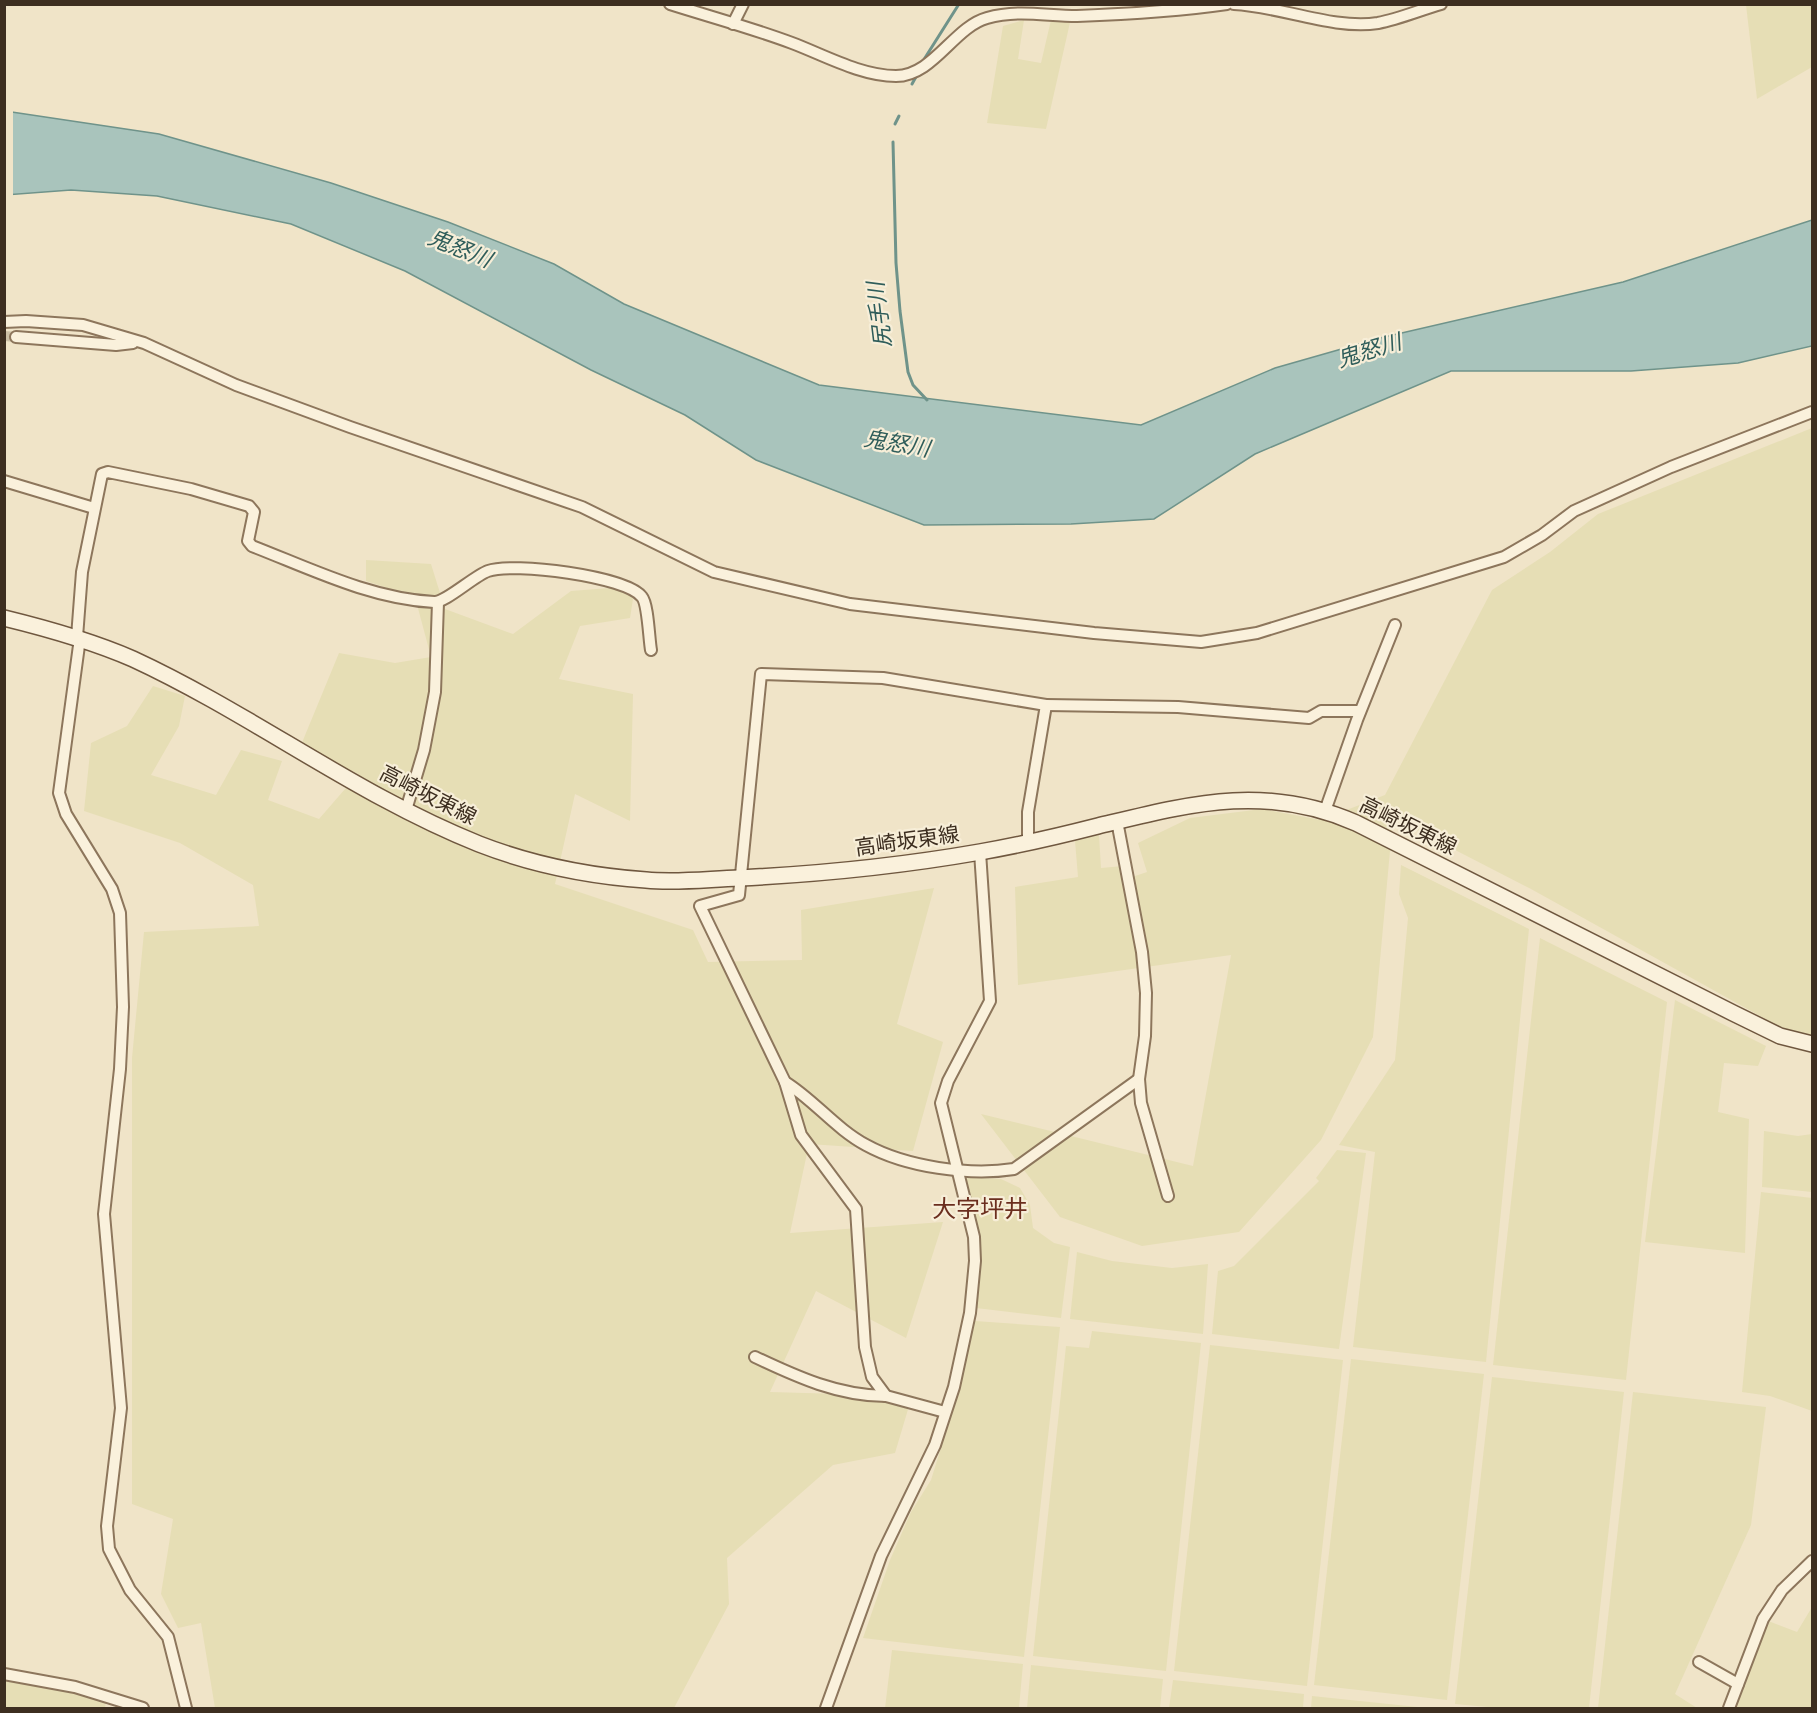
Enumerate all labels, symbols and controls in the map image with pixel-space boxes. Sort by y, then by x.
water label: 鬼怒川 [424,221,498,274]
water label: 尻手川 [859,279,897,350]
water label: 鬼怒川 [1333,324,1407,373]
water label: 鬼怒川 [862,422,934,463]
street label: 高崎坂東線 [376,757,482,830]
street label: 高崎坂東線 [1356,789,1462,860]
street label: 高崎坂東線 [853,818,961,860]
district label: 大字坪井 [932,1191,1028,1223]

